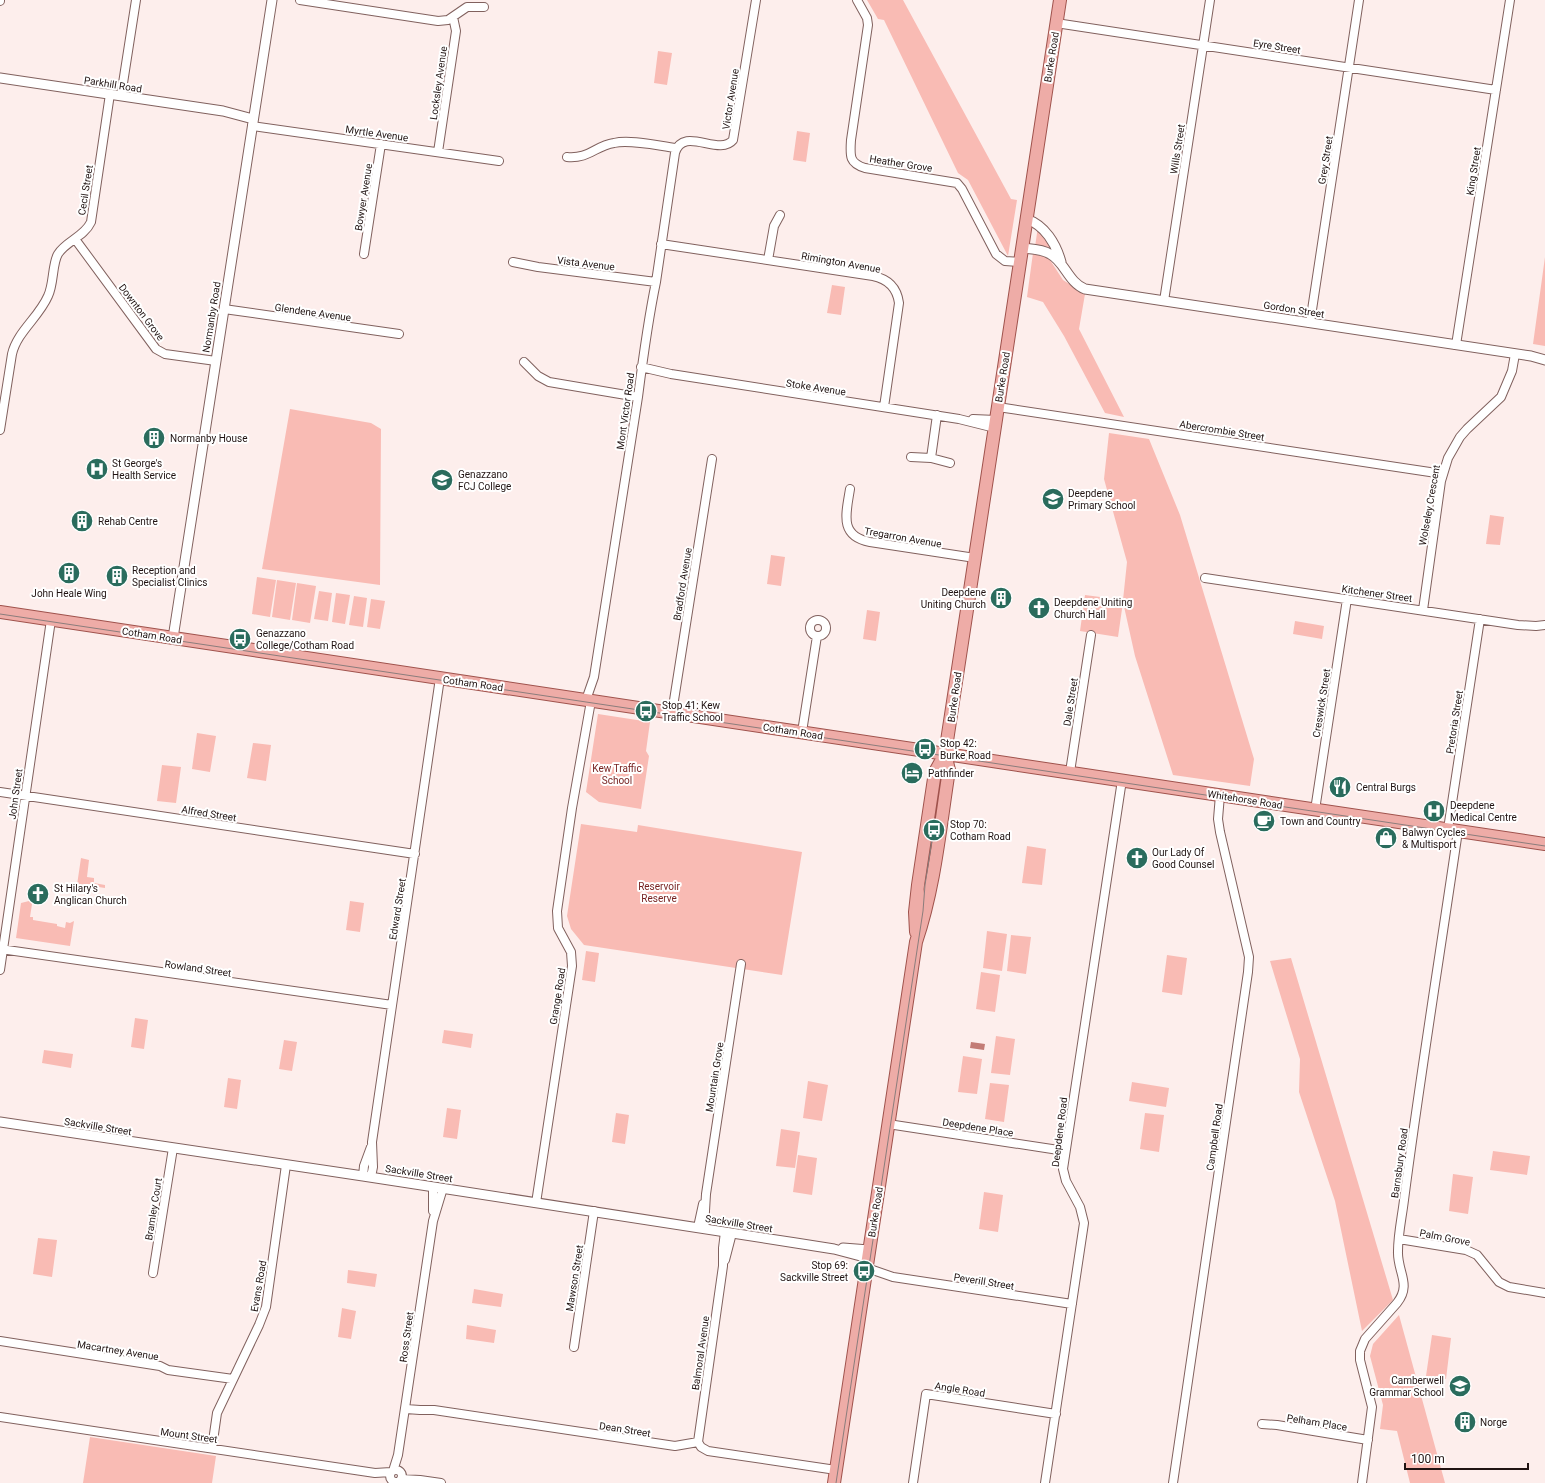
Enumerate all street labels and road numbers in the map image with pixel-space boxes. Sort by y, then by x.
street label: Burke Road [1042,31,1061,83]
street label: Eyre Street [1252,37,1301,56]
street label: Locksley Avenue [428,46,449,121]
street label: Victor Avenue [720,68,741,130]
street label: Parkhill Road [83,74,143,94]
street label: Wills Street [1168,123,1187,175]
street label: Myrtle Avenue [345,124,409,143]
street label: Grey Street [1316,135,1335,185]
street label: King Street [1464,146,1483,196]
street label: Heather Grove [869,153,933,174]
street label: Bowyer Avenue [353,163,374,232]
street label: Cecil Street [76,164,95,216]
street label: Rimington Avenue [800,250,882,275]
street label: Vista Avenue [557,255,615,272]
street label: Normanby Road [200,281,223,353]
street label: Downton Grove [117,282,166,343]
street label: Gordon Street [1263,299,1325,320]
street label: Glendene Avenue [274,302,352,323]
street label: Burke Road [993,351,1012,403]
street label: Mont Victor Road [615,372,636,450]
street label: Stoke Avenue [785,377,847,398]
street label: Abercrombie Street [1179,418,1265,443]
street label: Wolseley Crescent [1417,464,1442,546]
street label: Tregarron Avenue [863,525,942,550]
street label: Bradford Avenue [671,547,694,621]
street label: Kitchener Street [1341,583,1413,604]
street label: Cotham Road [121,625,183,646]
street label: Creswick Street [1311,668,1332,738]
street label: Burke Road [946,671,963,723]
street label: Cotham Road [442,674,504,693]
street label: Dale Street [1061,677,1080,727]
street label: Pretoria Street [1444,690,1465,754]
street label: Cotham Road [762,721,824,742]
street label: John Street [6,768,24,820]
street label: Whitehorse Road [1207,788,1283,811]
street label: Alfred Street [181,804,237,823]
street label: Edward Street [387,878,408,941]
street label: Rowland Street [164,958,232,979]
street label: Grange Road [548,967,567,1025]
street label: Mountain Grove [704,1041,725,1113]
street label: Deepdene Road [1050,1097,1069,1167]
street label: Campbell Road [1204,1103,1225,1171]
street label: Sackville Street [63,1116,132,1137]
street label: Deepdene Place [942,1116,1014,1139]
street label: Barnsbury Road [1389,1127,1410,1199]
street label: Sackville Street [384,1163,453,1184]
street label: Bramley Court [143,1177,164,1241]
street label: Burke Road [866,1186,885,1238]
street label: Sackville Street [704,1213,773,1234]
street label: Palm Grove [1419,1227,1471,1248]
street label: Mawson Street [564,1244,585,1312]
street label: Evans Road [249,1260,268,1313]
street label: Peverill Street [953,1271,1015,1292]
street label: Ross Street [397,1311,415,1363]
street label: Balmoral Avenue [690,1315,711,1391]
street label: Macartney Avenue [76,1339,159,1362]
street label: Angle Road [934,1380,986,1399]
street label: Pelham Place [1286,1412,1348,1433]
street label: Dean Street [599,1420,651,1439]
street label: Mount Street [160,1426,218,1445]

